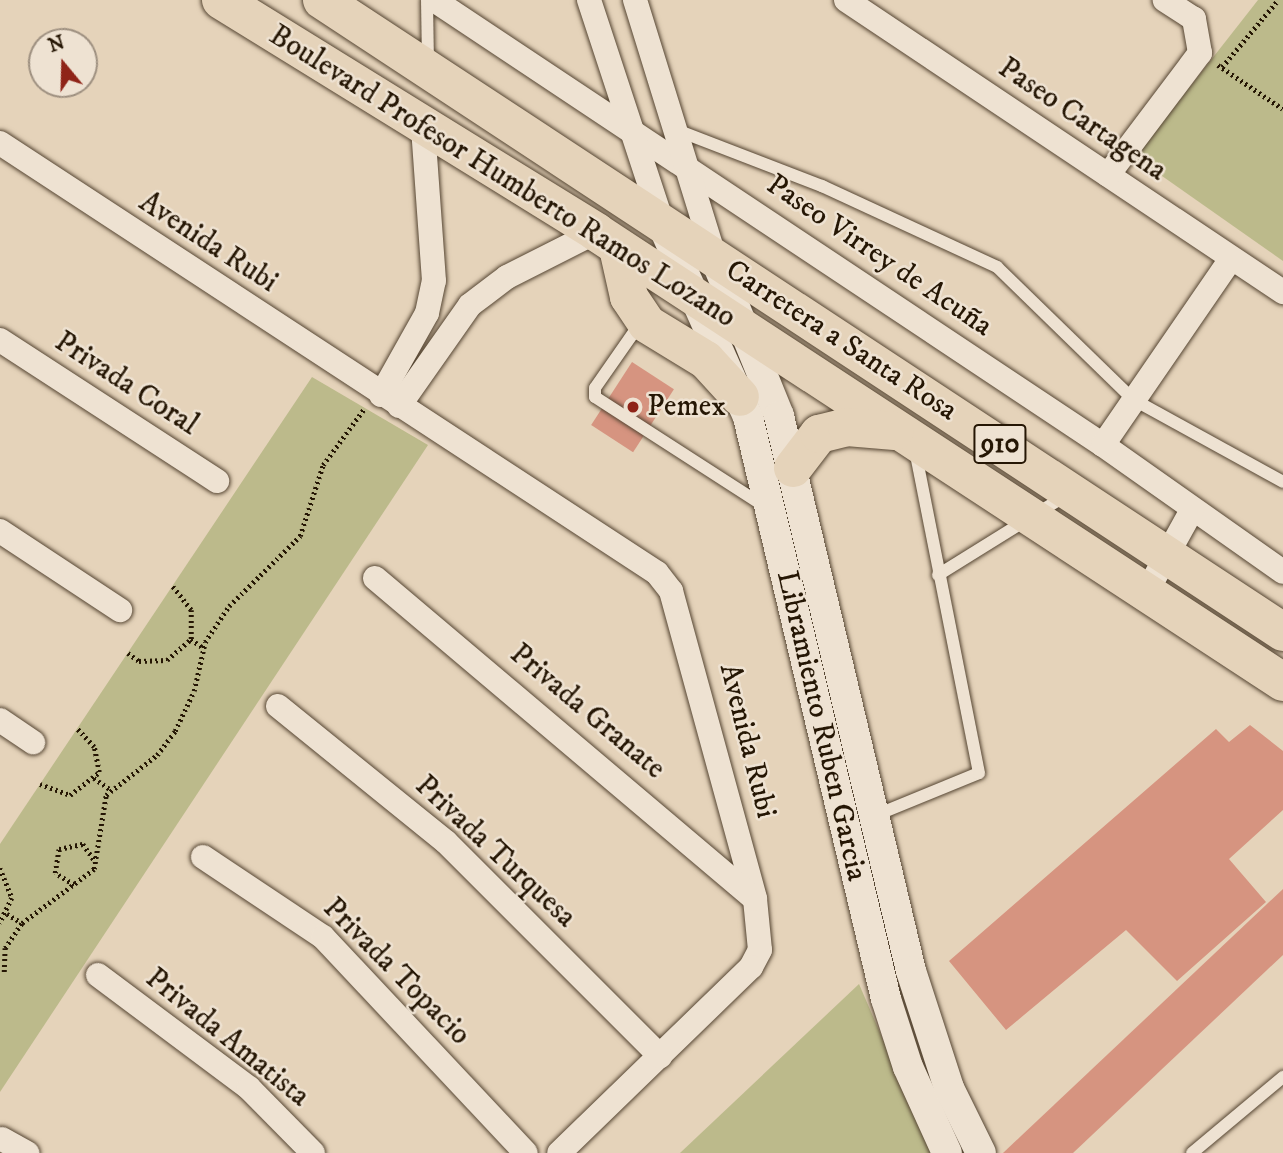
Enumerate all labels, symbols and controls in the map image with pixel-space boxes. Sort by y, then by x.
street label: Boulevard Profesor Humberto Ramos Lozano [262,18,742,336]
north arrow [28,28,98,98]
text: N [46,31,68,58]
street label: Paseo Cartagena [991,50,1173,190]
street label: Paseo Virrey de Acuña [759,167,999,345]
street label: Avenida Rubi [132,185,284,301]
street label: Carretera a Santa Rosa [718,253,964,429]
street label: Privada Coral [48,324,204,444]
place label: Pemex [647,389,726,425]
marker: Pemex [625,399,641,415]
road number: 910 [972,420,1028,468]
street label: Libramiento Ruben Garcia [768,567,874,885]
street label: Privada Granate [502,637,672,787]
street label: Avenida Rubi [710,660,784,822]
street label: Privada Turquesa [407,768,583,936]
street label: Privada Topacio [315,891,477,1053]
street label: Privada Amatista [138,961,316,1115]

